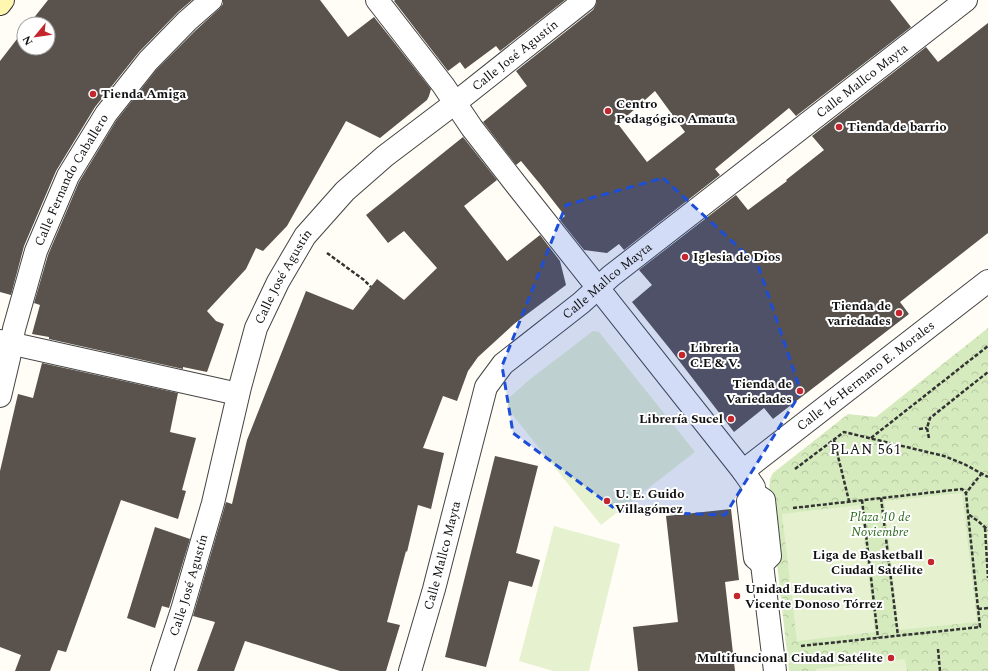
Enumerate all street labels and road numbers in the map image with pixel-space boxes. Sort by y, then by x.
street label: Calle José Agustín [467,14,563,96]
street label: Calle Mallco Mayta [812,38,913,123]
street label: Calle Fernando Caballero [29,110,114,249]
street label: Calle José Agustín [249,224,317,327]
street label: Calle Mallco Mayta [558,237,657,324]
street label: Calle 16-Hermano E. Morales [792,316,939,436]
street label: Calle Mallco Mayta [418,498,466,612]
street label: Calle José Agustín [164,531,214,639]

